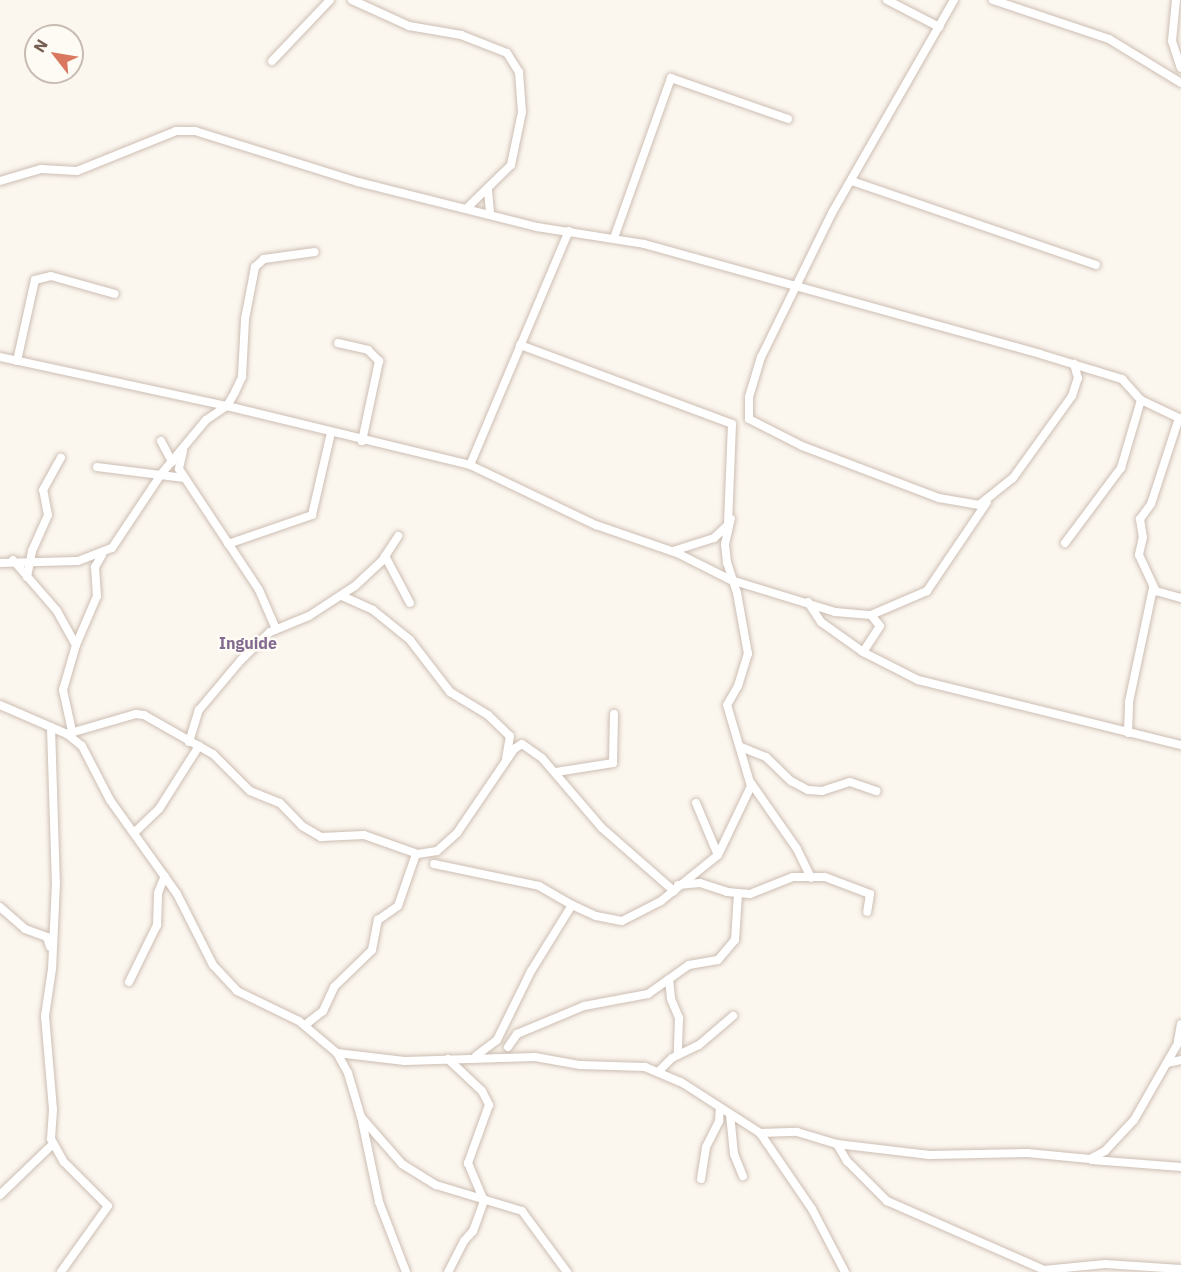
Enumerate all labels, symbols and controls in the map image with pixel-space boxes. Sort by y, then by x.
north arrow [24,24,84,84]
text: N [29,36,52,56]
district label: Inguide [219,633,277,653]

